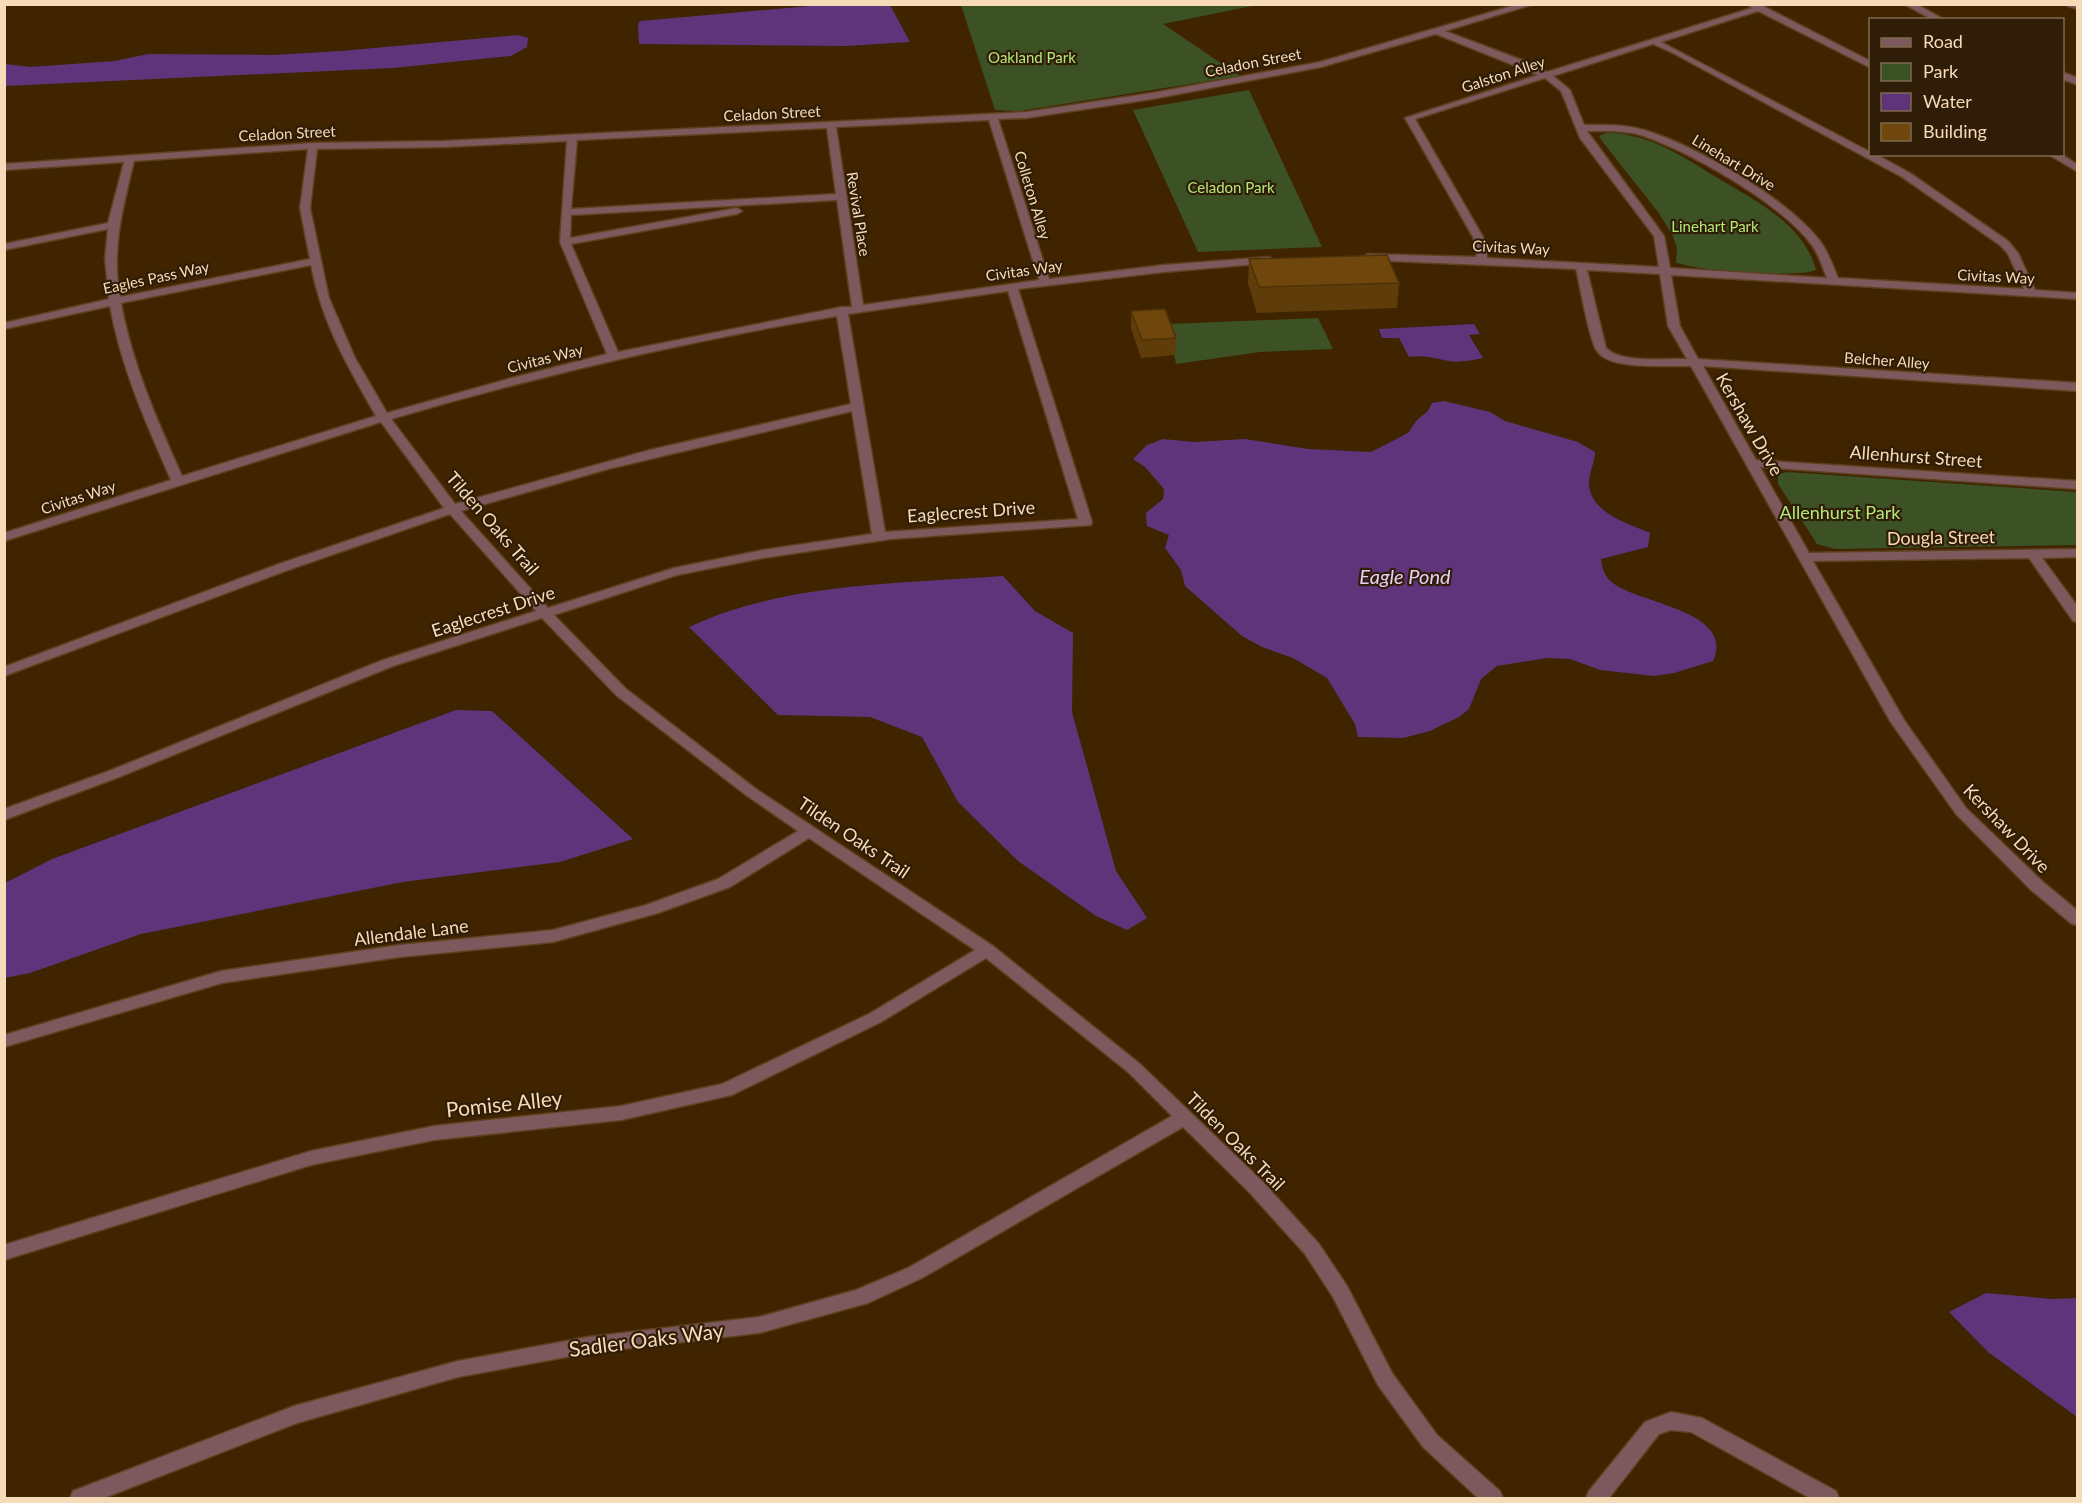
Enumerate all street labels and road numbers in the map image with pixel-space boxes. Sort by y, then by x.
street label: Celadon Street [1203,44,1303,80]
street label: Galston Alley [1459,52,1547,96]
street label: Celadon Street [723,101,822,125]
street label: Celadon Street [238,121,337,145]
street label: Linehart Drive [1689,130,1779,194]
street label: Colleton Alley [1011,149,1055,242]
street label: Revival Place [843,170,875,258]
street label: Civitas Way [1472,236,1550,258]
street label: Civitas Way [984,256,1064,284]
street label: Eagles Pass Way [101,257,211,297]
street label: Civitas Way [1957,265,2035,287]
street label: Civitas Way [505,340,585,376]
street label: Belcher Alley [1844,348,1931,372]
street label: Kershaw Drive [1712,369,1788,479]
street label: Allenhurst Street [1849,440,1984,472]
street label: Tilden Oaks Trail [442,467,544,579]
street label: Civitas Way [38,476,118,518]
street label: Eaglecrest Drive [906,496,1036,526]
street label: Dougla Street [1887,525,1996,549]
street label: Eaglecrest Drive [429,581,557,641]
street label: Kershaw Drive [1959,779,2055,877]
street label: Tilden Oaks Trail [794,792,914,882]
street label: Allendale Lane [352,914,470,950]
street label: Pomise Alley [445,1084,564,1122]
street label: Tilden Oaks Trail [1182,1087,1290,1195]
street label: Sadler Oaks Way [567,1317,725,1361]

